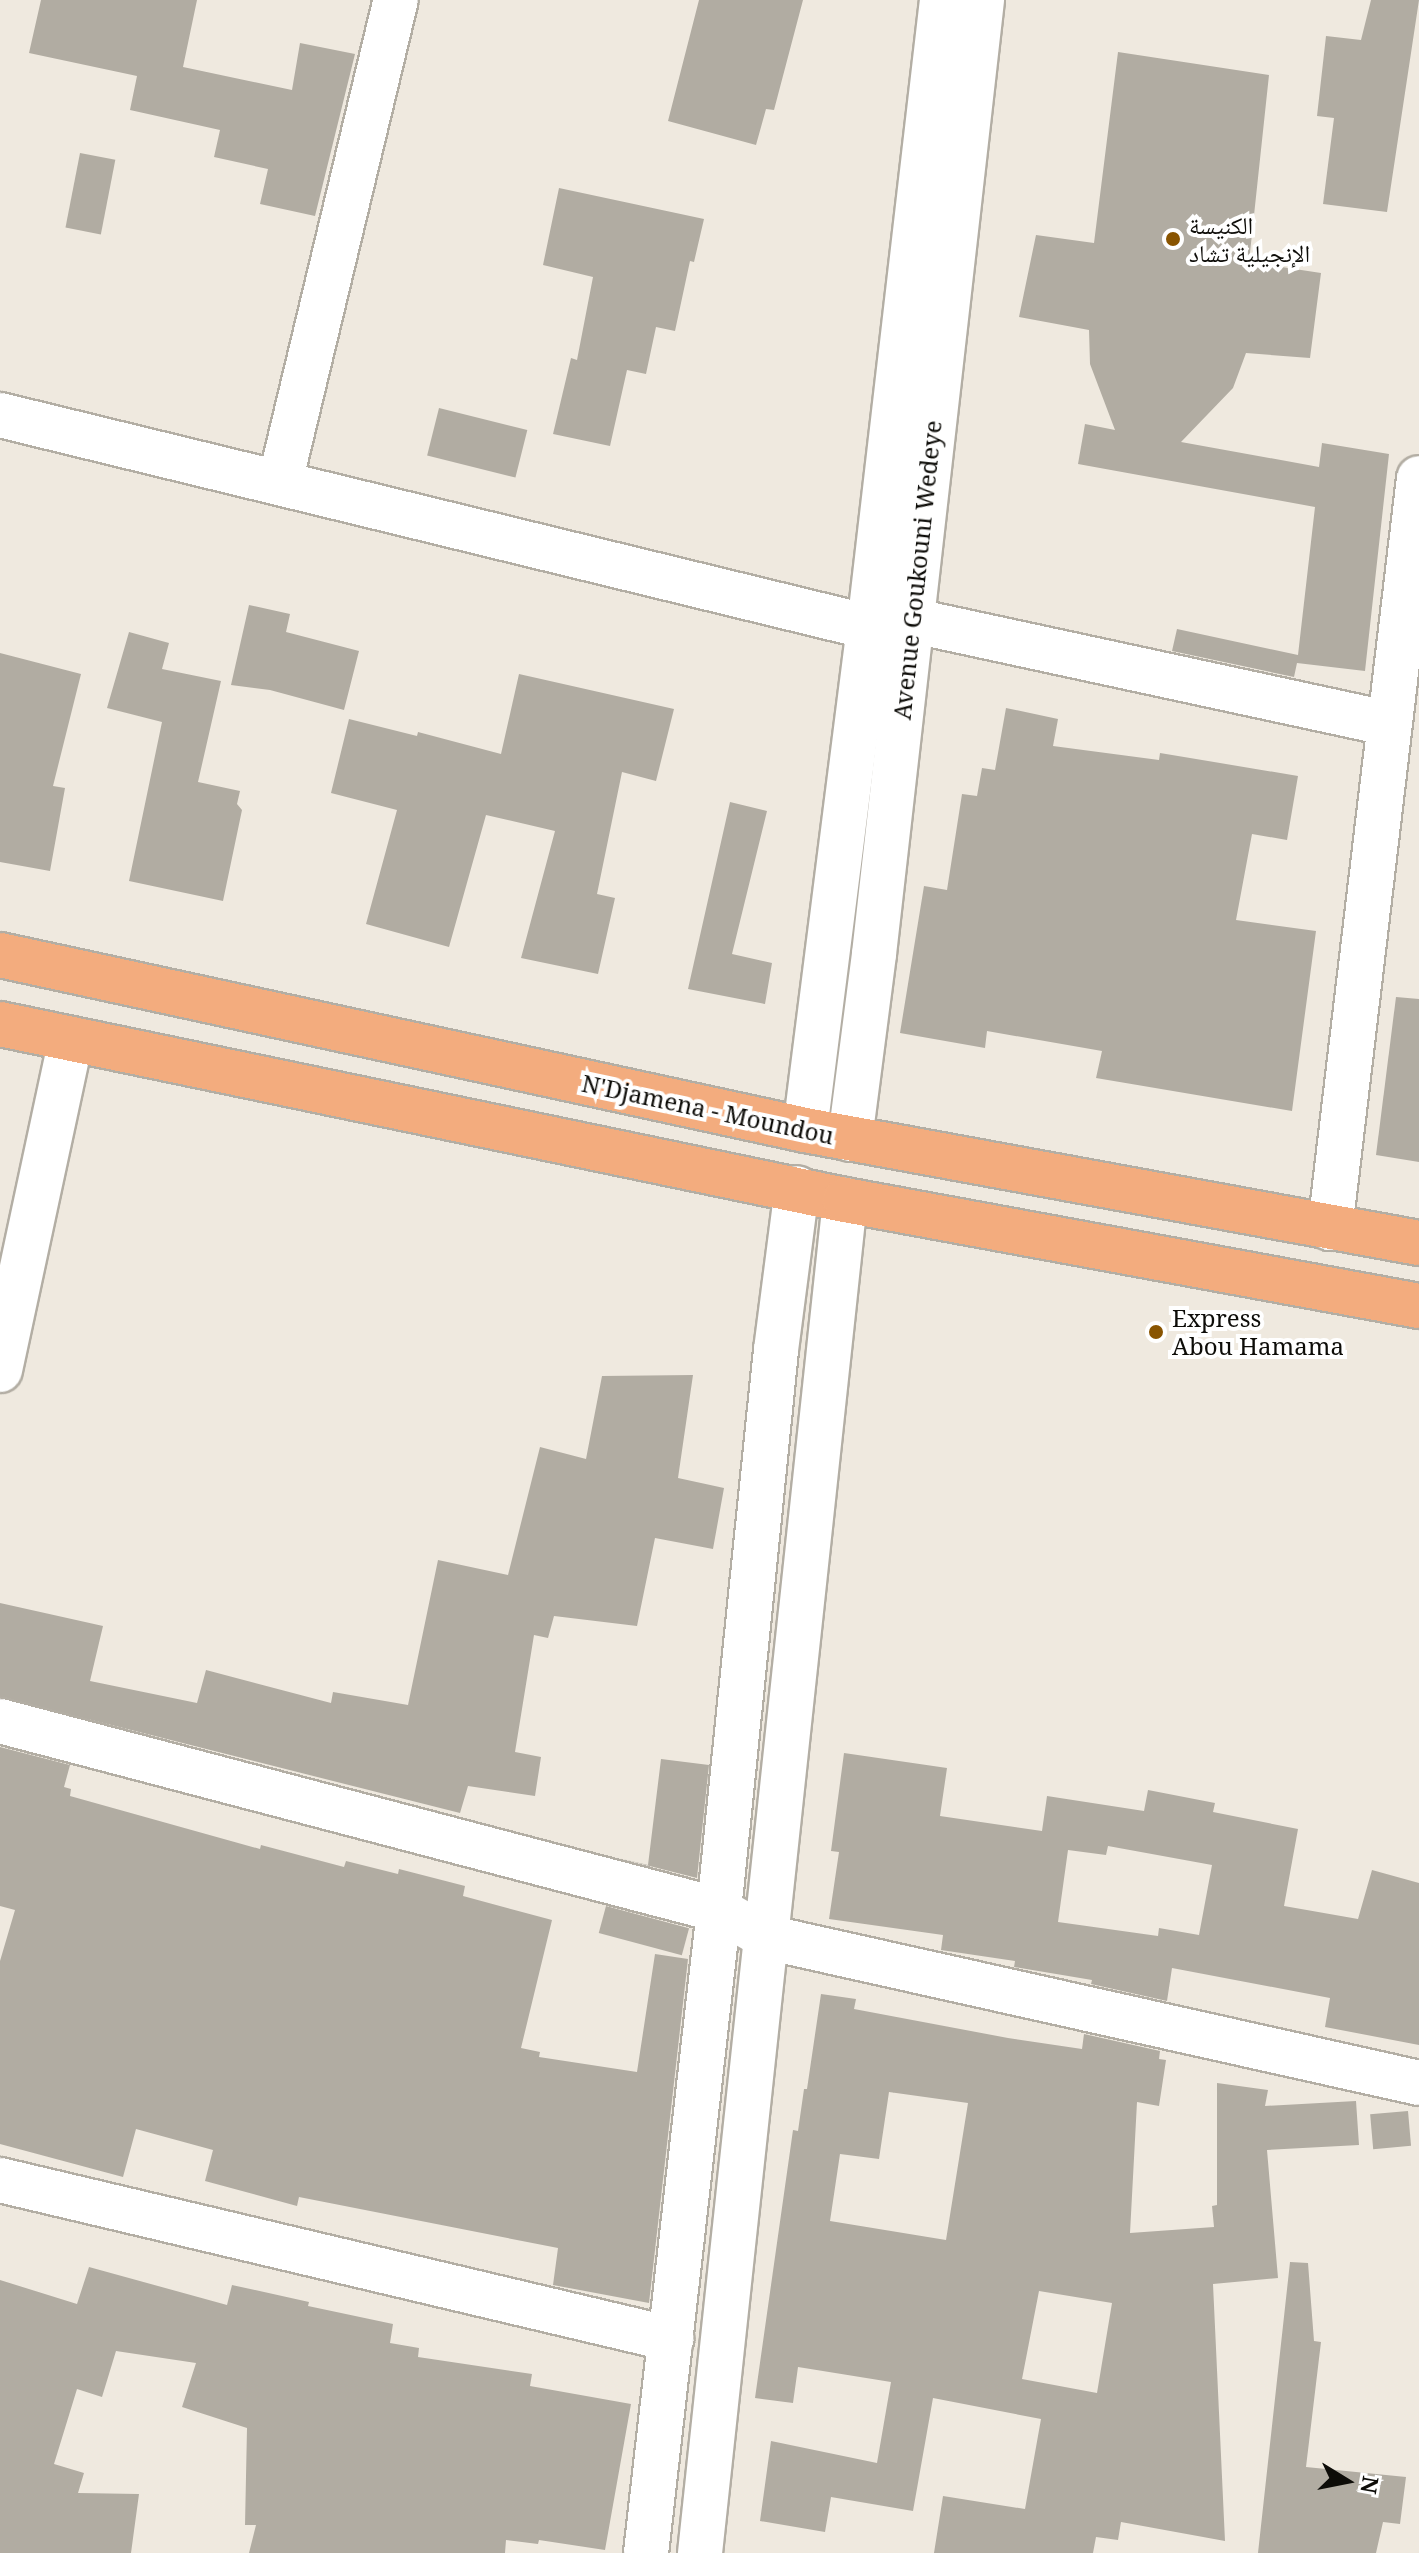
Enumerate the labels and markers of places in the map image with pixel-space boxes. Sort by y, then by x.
place label: الكنيسة الإنجيلية تشاد [1189,211,1310,267]
marker: الكنيسة الإنجيلية تشاد [1164,230,1182,248]
place label: Express Abou Hamama [1172,1304,1344,1360]
marker: Express Abou Hamama [1147,1323,1165,1341]

